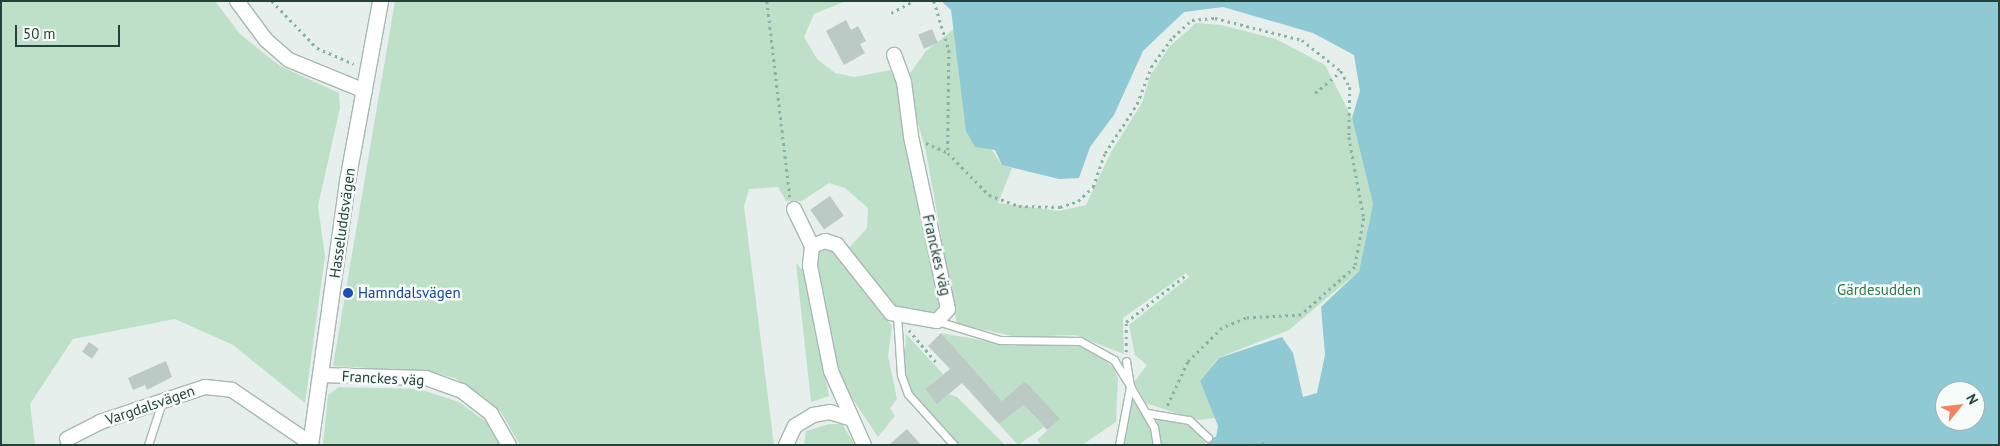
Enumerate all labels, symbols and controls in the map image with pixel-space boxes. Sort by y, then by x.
scale bar [18,15,122,47]
text: 50 m [23,24,56,43]
street label: Hasseluddsvägen [325,167,359,279]
street label: Franckes väg [919,213,955,297]
park label: Gärdesudden [1837,281,1921,299]
place label: Hamndalsvägen [358,284,461,302]
marker: Hamndalsvägen [342,287,354,299]
street label: Franckes väg [341,367,425,389]
street label: Vargdalsvägen [103,381,197,429]
north arrow [1935,381,1985,431]
text: N [1962,391,1982,408]

